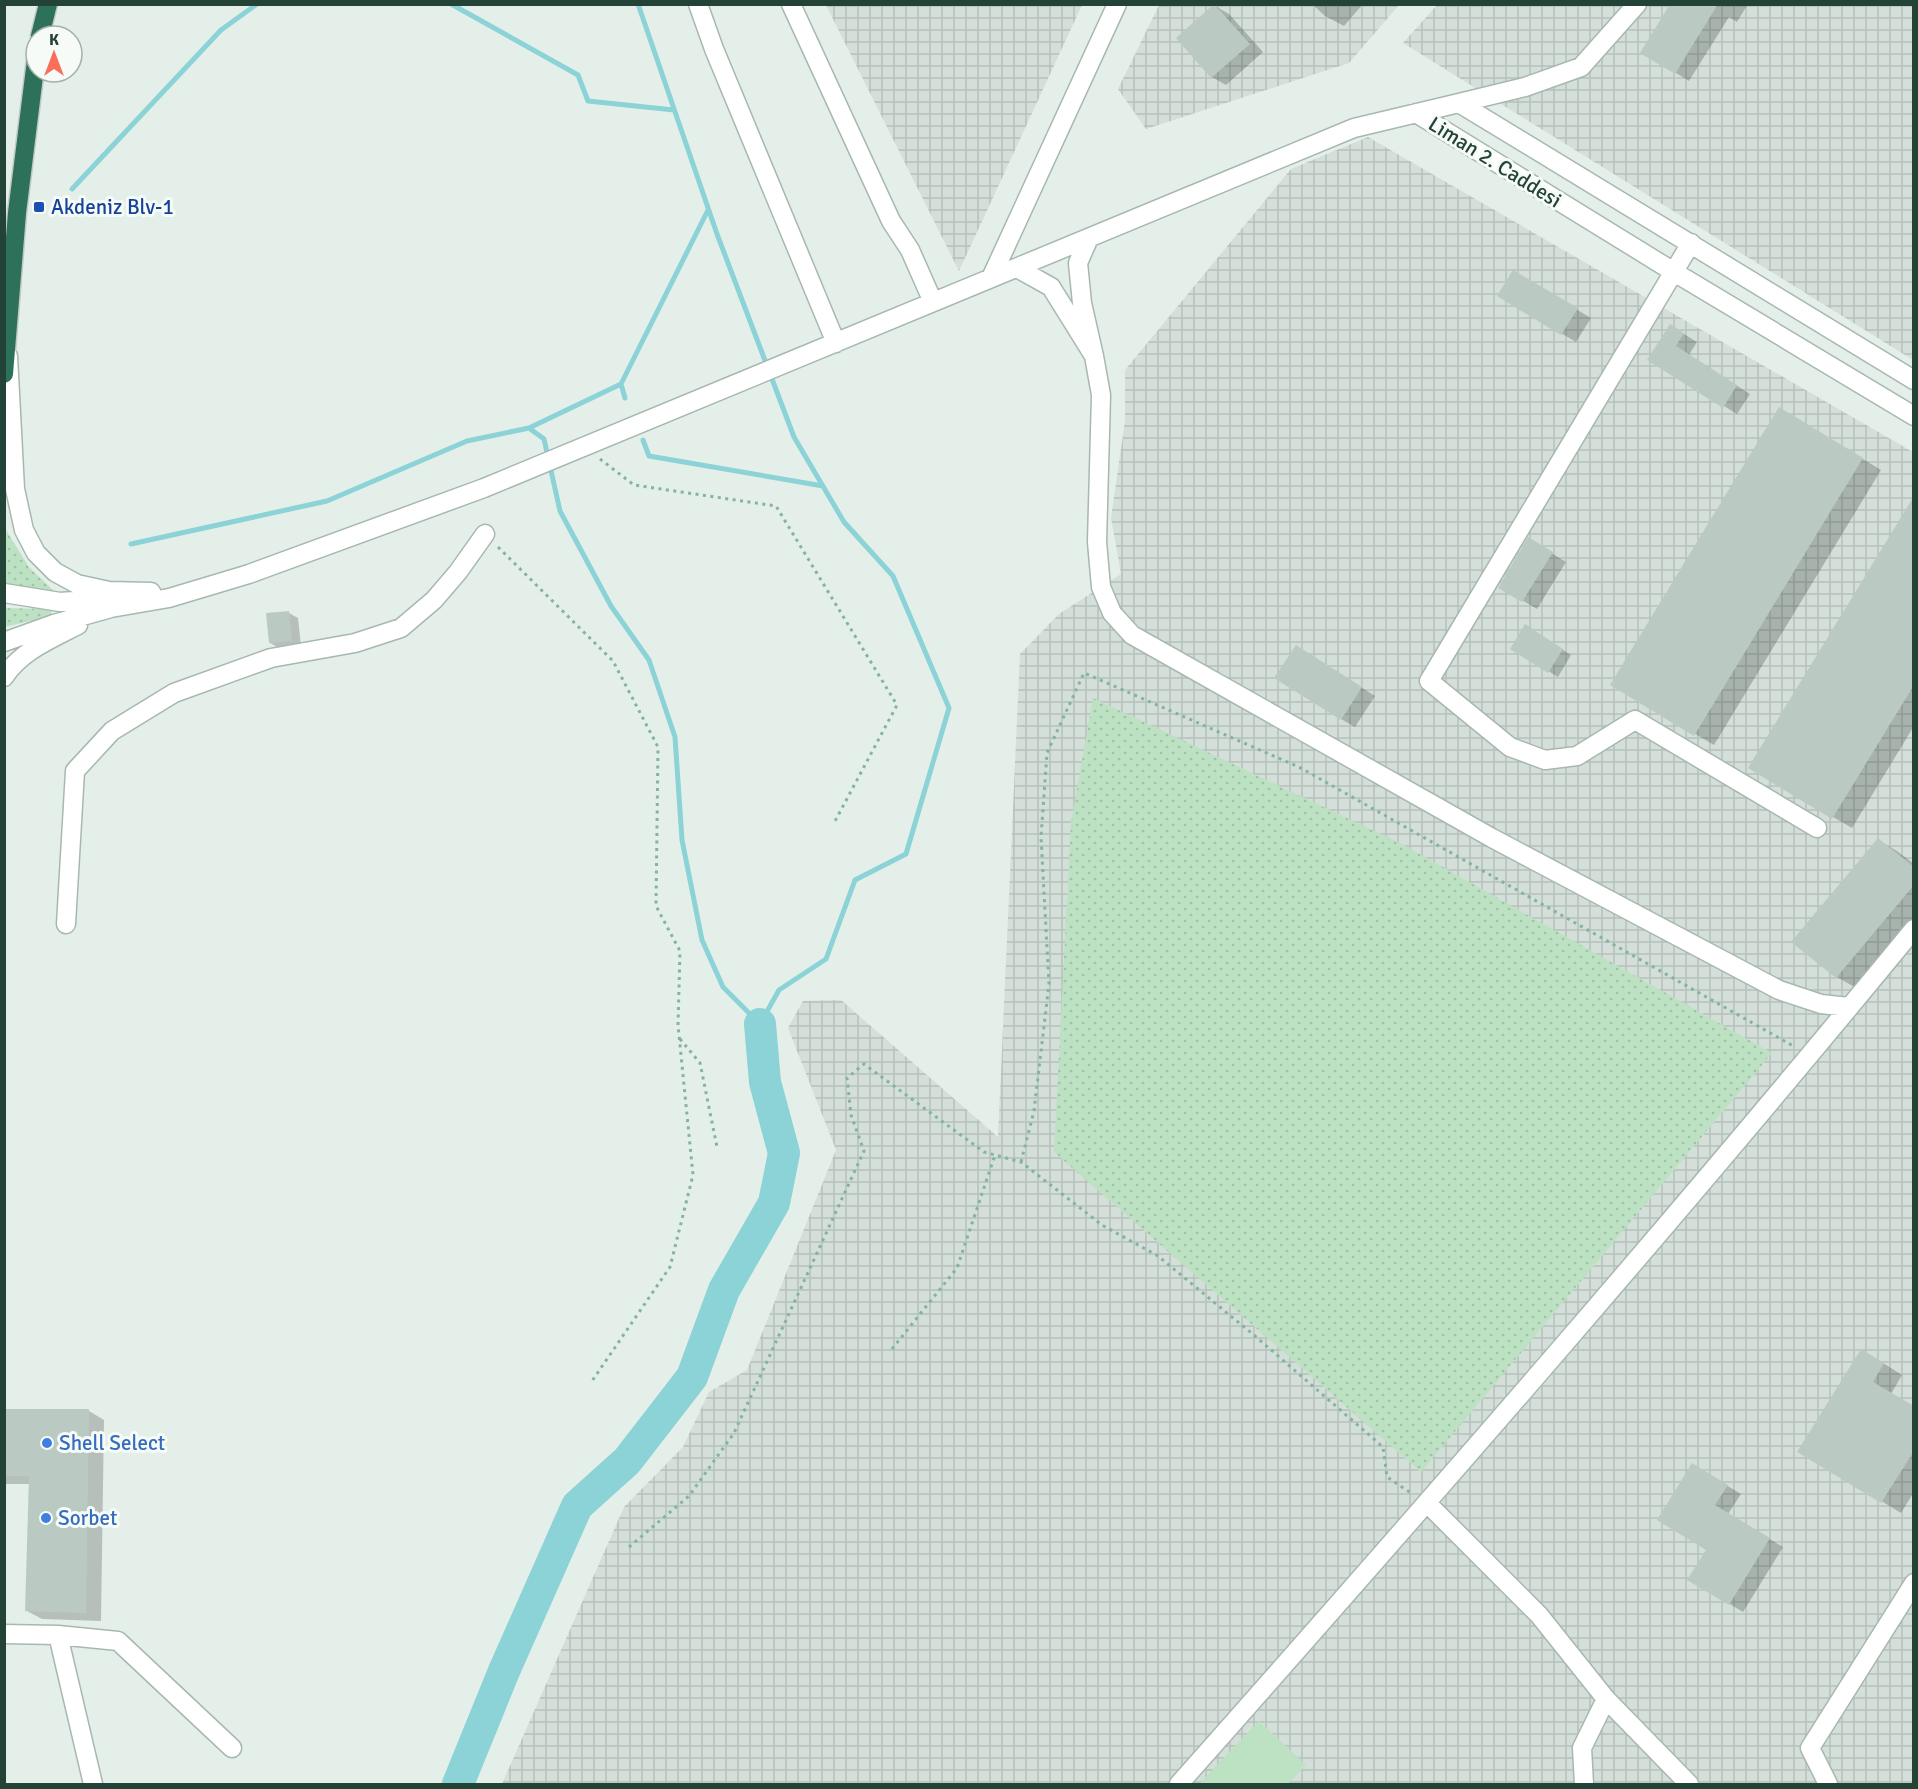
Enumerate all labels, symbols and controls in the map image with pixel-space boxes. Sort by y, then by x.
north arrow [24,24,84,84]
text: K [49,30,59,50]
street label: Liman 2. Caddesi [1424,111,1566,213]
place label: Akdeniz Blv-1 [51,194,174,220]
marker: Akdeniz Blv-1 [32,200,46,214]
place label: Shell Select [59,1430,165,1456]
marker: Shell Select [40,1436,54,1450]
place label: Sorbet [58,1505,117,1531]
marker: Sorbet [39,1511,53,1525]

